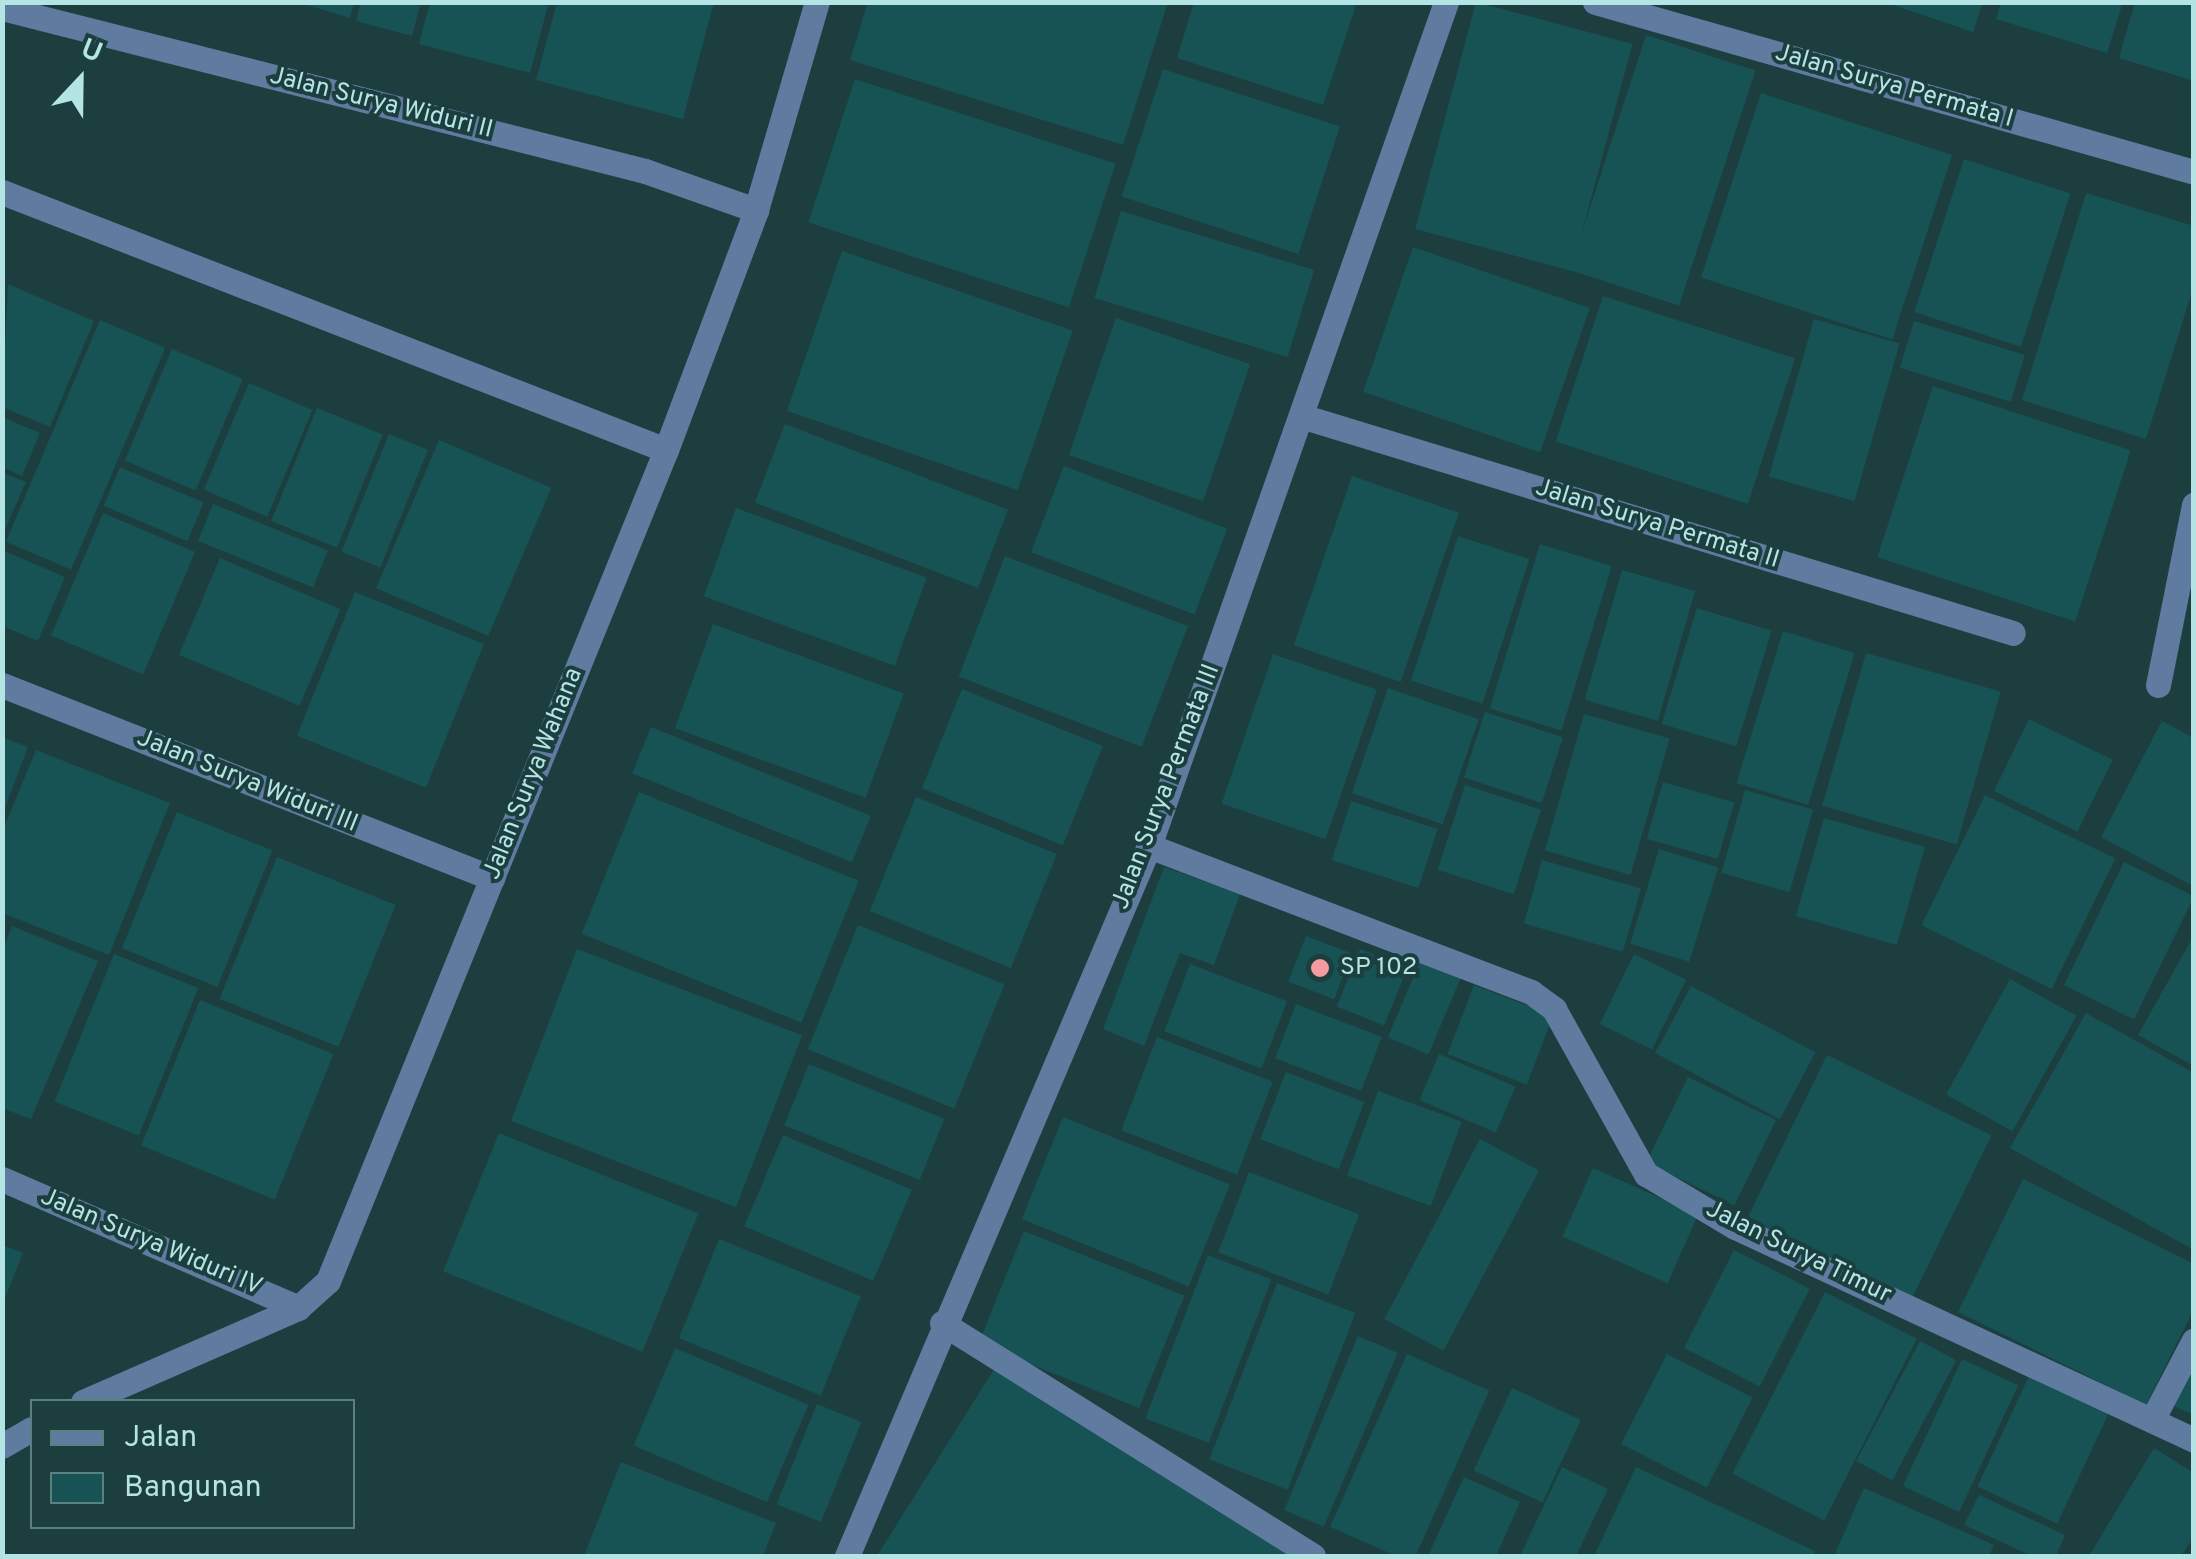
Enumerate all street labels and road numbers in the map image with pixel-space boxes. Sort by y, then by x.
street label: Jalan Surya Permata I [1772,39,2016,135]
street label: Jalan Surya Widuri II [266,62,496,146]
street label: Jalan Surya Permata II [1532,474,1782,576]
street label: Jalan Surya Permata III [1106,660,1228,914]
street label: Jalan Surya Wahana [478,663,590,885]
street label: Jalan Surya Widuri III [132,724,362,840]
street label: Jalan Surya Widuri IV [35,1183,267,1303]
street label: Jalan Surya Timur [1700,1195,1896,1311]

